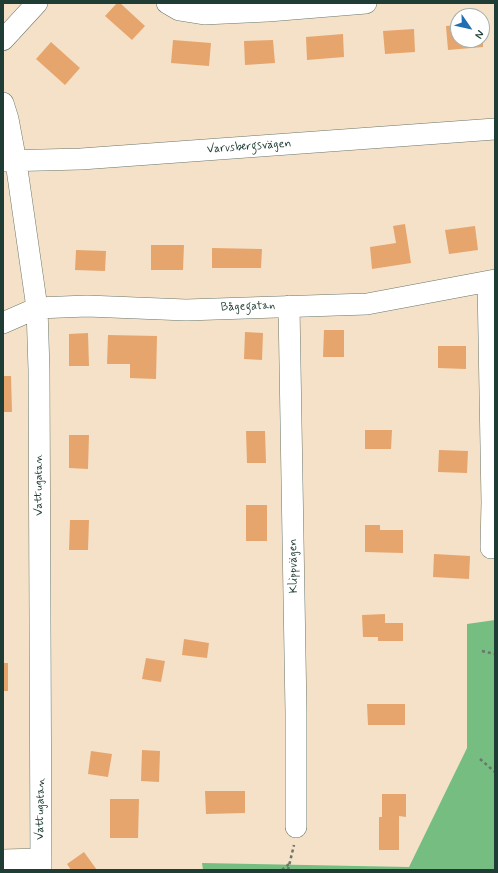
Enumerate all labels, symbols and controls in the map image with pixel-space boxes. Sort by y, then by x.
north arrow [450,8,490,48]
text: N [471,27,487,41]
street label: Varvsbergsvägen [206,137,292,157]
street label: Bågegatan [221,299,275,315]
street label: Vattugatan [32,454,46,516]
street label: Klippvägen [286,539,302,593]
street label: Vattugatan [33,778,49,840]

